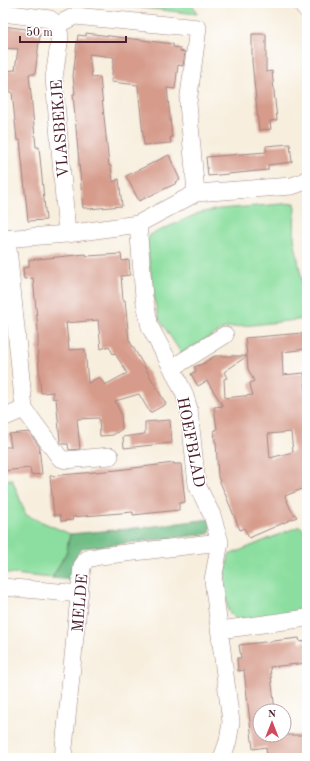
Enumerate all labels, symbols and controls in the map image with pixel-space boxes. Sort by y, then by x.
scale bar [20,18,126,44]
text: 50 m [26,26,53,39]
street label: VLASBEKJE [50,79,72,179]
street label: HOEFBLAD [173,396,207,489]
street label: MELDE [70,573,92,633]
north arrow [252,703,292,743]
text: N [268,709,277,720]

